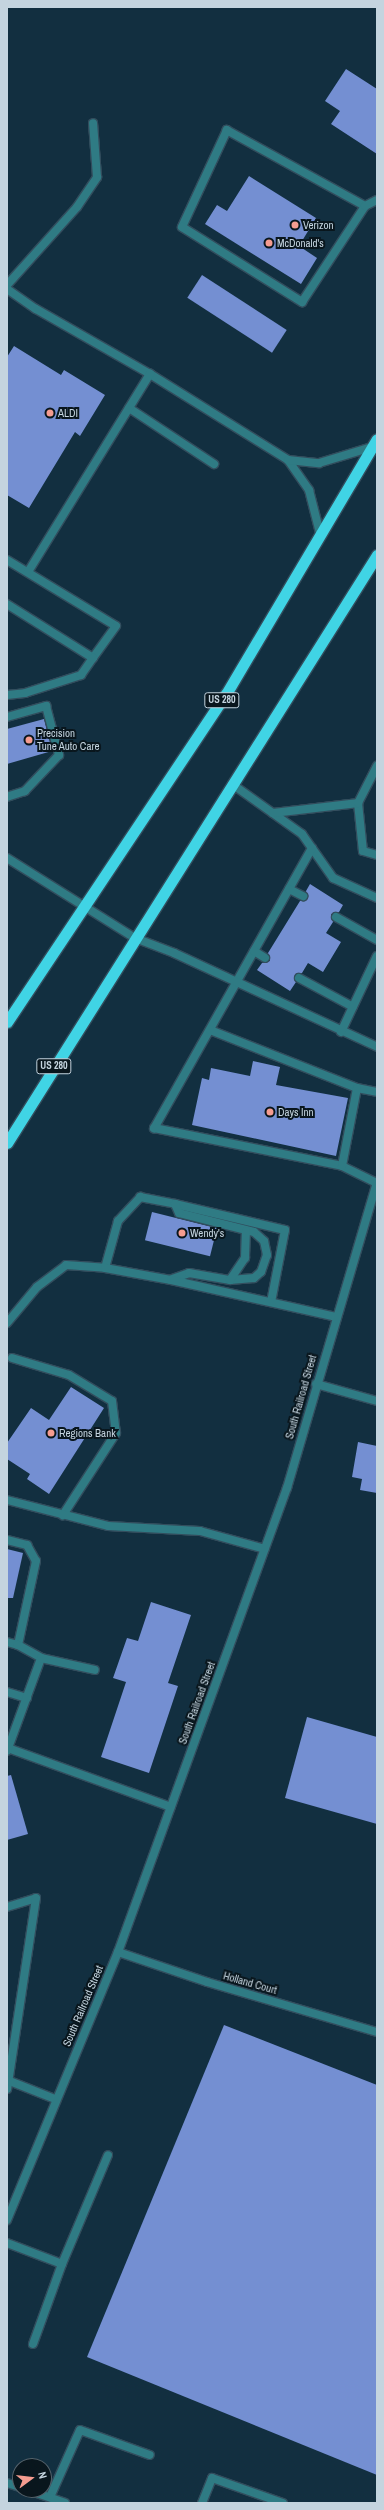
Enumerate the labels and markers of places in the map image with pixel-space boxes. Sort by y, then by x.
place label: Verizon [303,218,334,232]
marker: Verizon [290,220,300,230]
place label: McDonald's [277,236,324,250]
marker: McDonald's [264,238,274,248]
place label: ALDI [58,406,78,420]
marker: ALDI [45,408,55,418]
place label: Precision Tune Auto Care [37,727,100,753]
marker: Precision Tune Auto Care [24,735,34,745]
place label: Days Inn [278,1105,314,1119]
marker: Days Inn [265,1107,275,1117]
place label: Wendy's [190,1226,224,1240]
marker: Wendy's [177,1228,187,1238]
place label: Regions Bank [59,1426,116,1440]
marker: Regions Bank [46,1428,56,1438]

